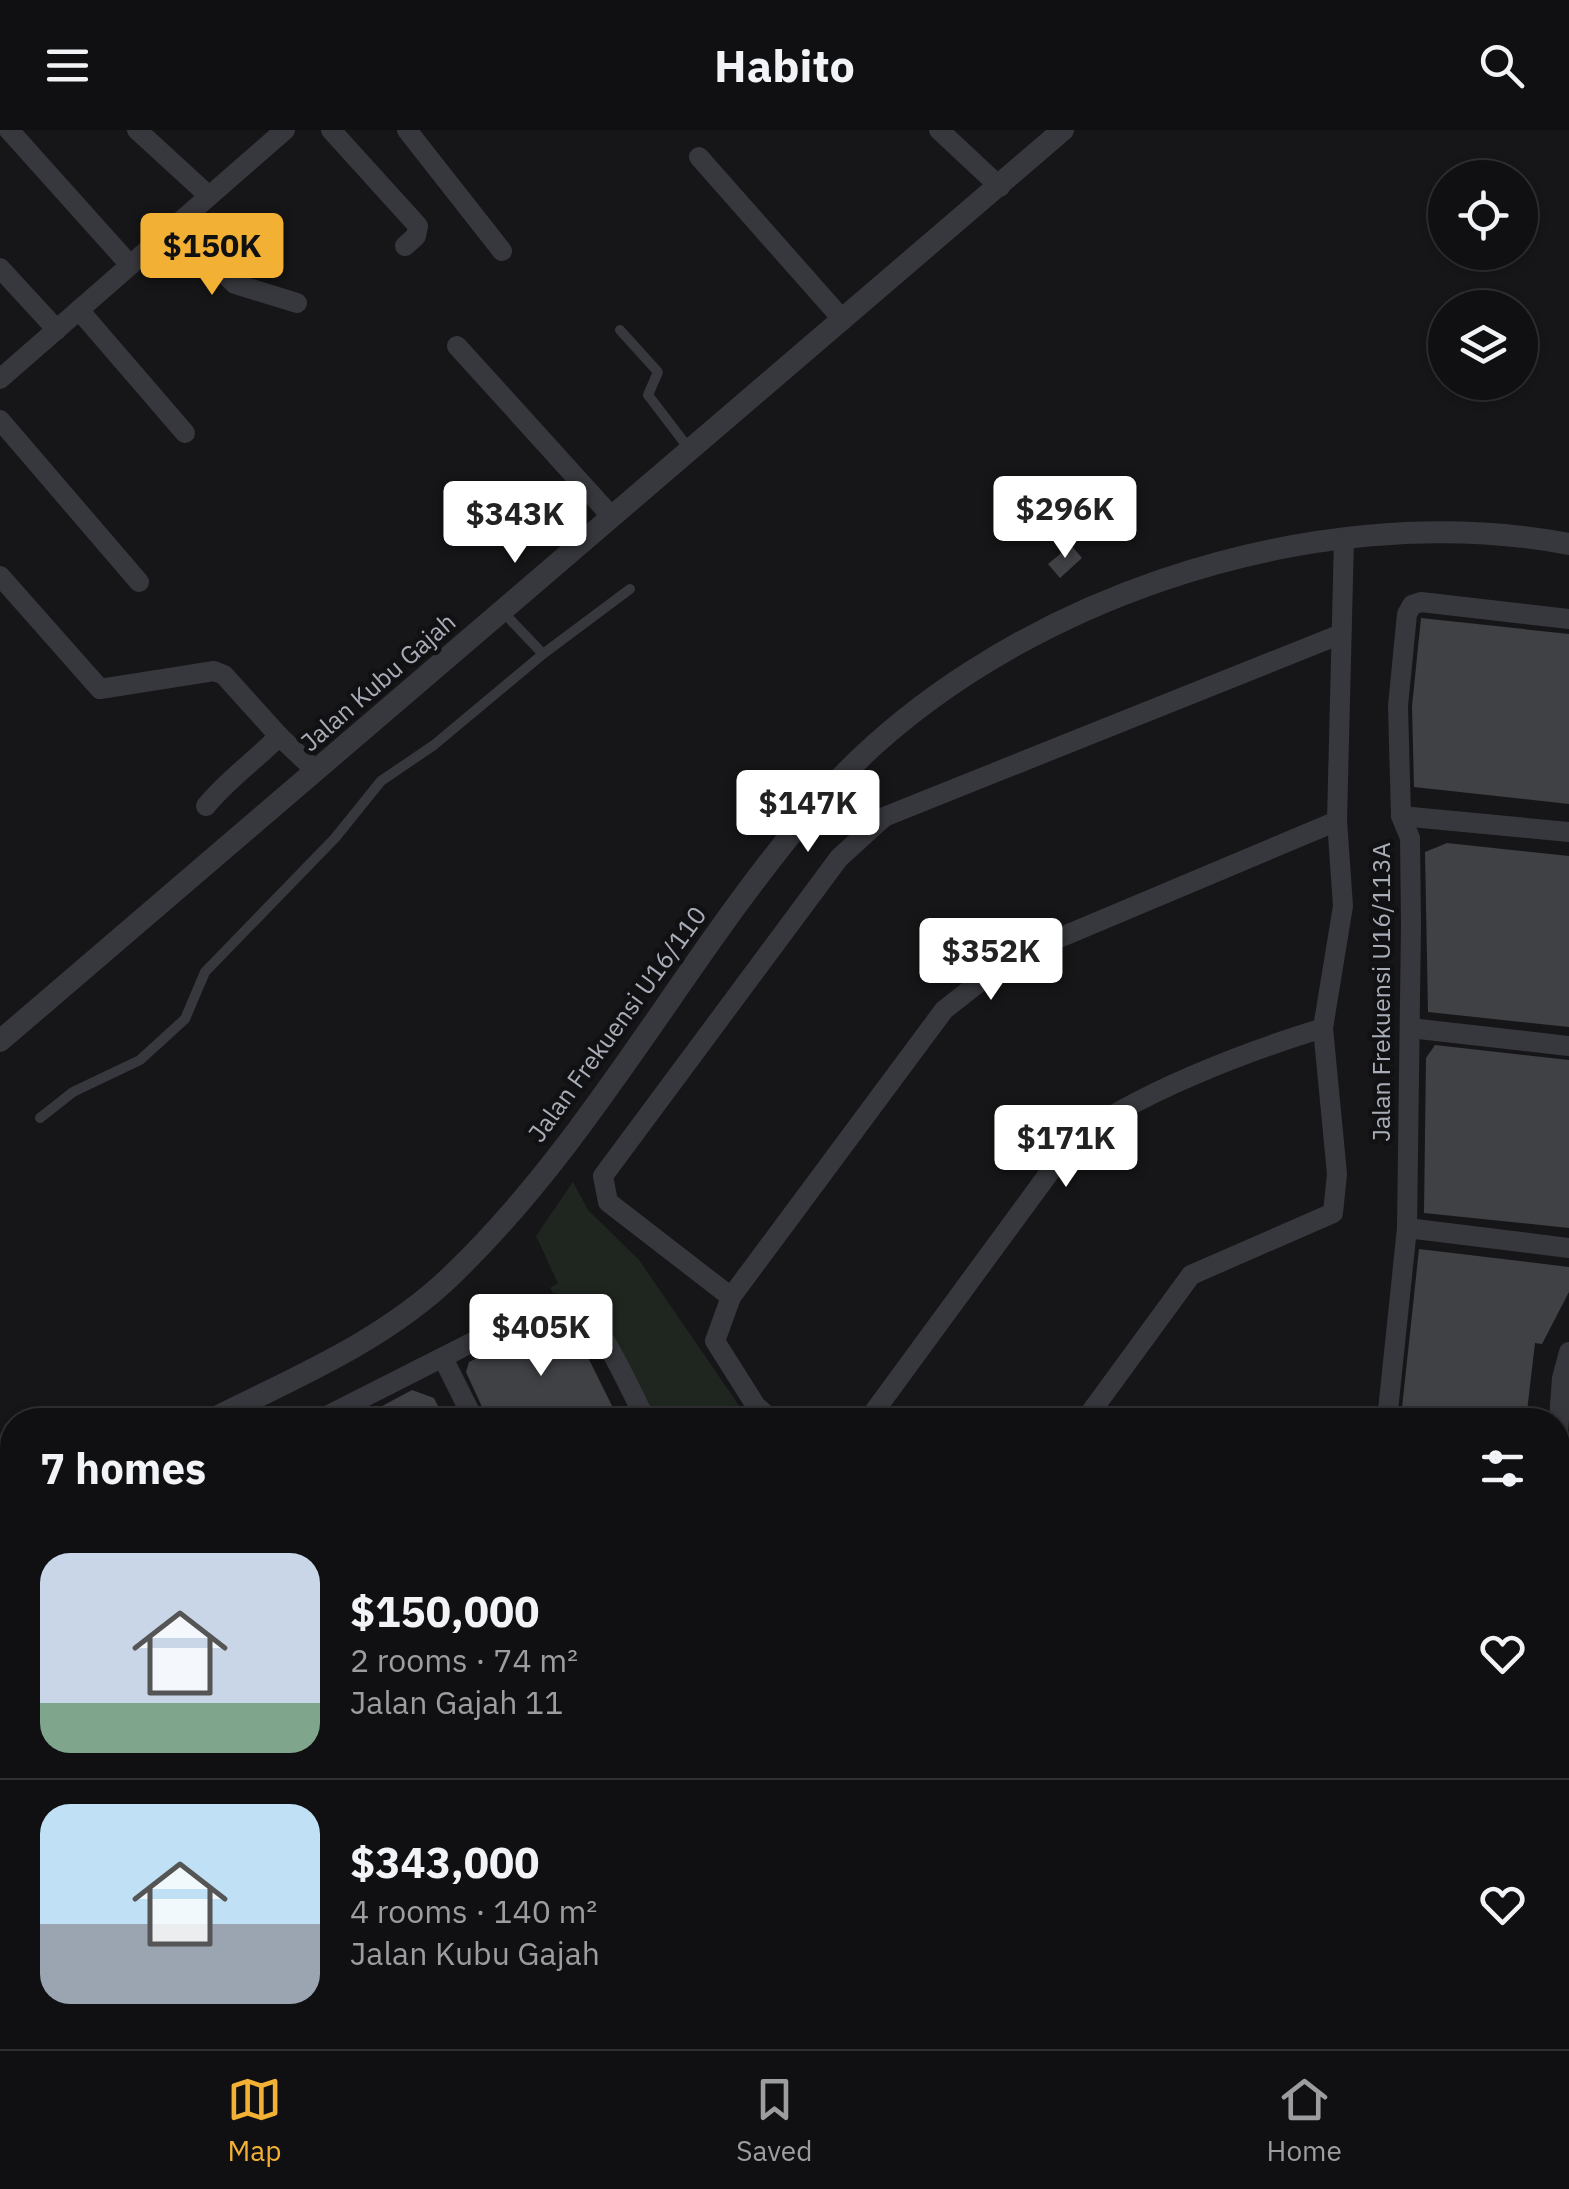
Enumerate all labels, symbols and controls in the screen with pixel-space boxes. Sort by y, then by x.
text: Habito [714,36,855,94]
icon: menu [40,38,95,93]
icon: search [1474,38,1529,93]
map controls [1428,160,1538,400]
button: locate [1428,160,1538,270]
pin: $150K [142,213,282,298]
text: $150K [162,224,262,266]
button: layers [1428,290,1538,400]
pin: $296K [995,476,1135,561]
pin: $343K [445,481,585,566]
text: $296K [1015,487,1115,529]
text: $343K [465,492,565,534]
street label: Jalan Kubu Gajah [293,605,462,758]
pin: $147K [738,770,878,855]
text: $147K [758,781,858,823]
street label: Jalan Frekuensi U16/113A [1364,842,1397,1142]
street label: Jalan Frekuensi U16/110 [520,899,713,1148]
pin: $352K [921,918,1061,1003]
text: $352K [941,929,1041,971]
pin: $171K [996,1105,1136,1190]
text: $171K [1016,1116,1116,1158]
pin: $405K [471,1294,611,1379]
text: $405K [491,1305,591,1347]
text: 7 homes [40,1441,206,1496]
icon: filters [1475,1441,1530,1496]
text: $150,000 [350,1584,539,1639]
icon: home [120,1593,240,1713]
icon: heart [1475,1626,1530,1681]
text: 2 rooms · 74 m² [350,1639,578,1681]
text: Jalan Gajah 11 [350,1681,563,1723]
text: $343,000 [350,1835,539,1890]
icon: home [120,1844,240,1964]
icon: heart [1475,1877,1530,1932]
text: 4 rooms · 140 m² [350,1890,597,1932]
text: Jalan Kubu Gajah [350,1932,600,1974]
tab: Map [227,2072,282,2169]
tab: Saved [736,2072,812,2169]
tab: Home [1267,2072,1342,2169]

